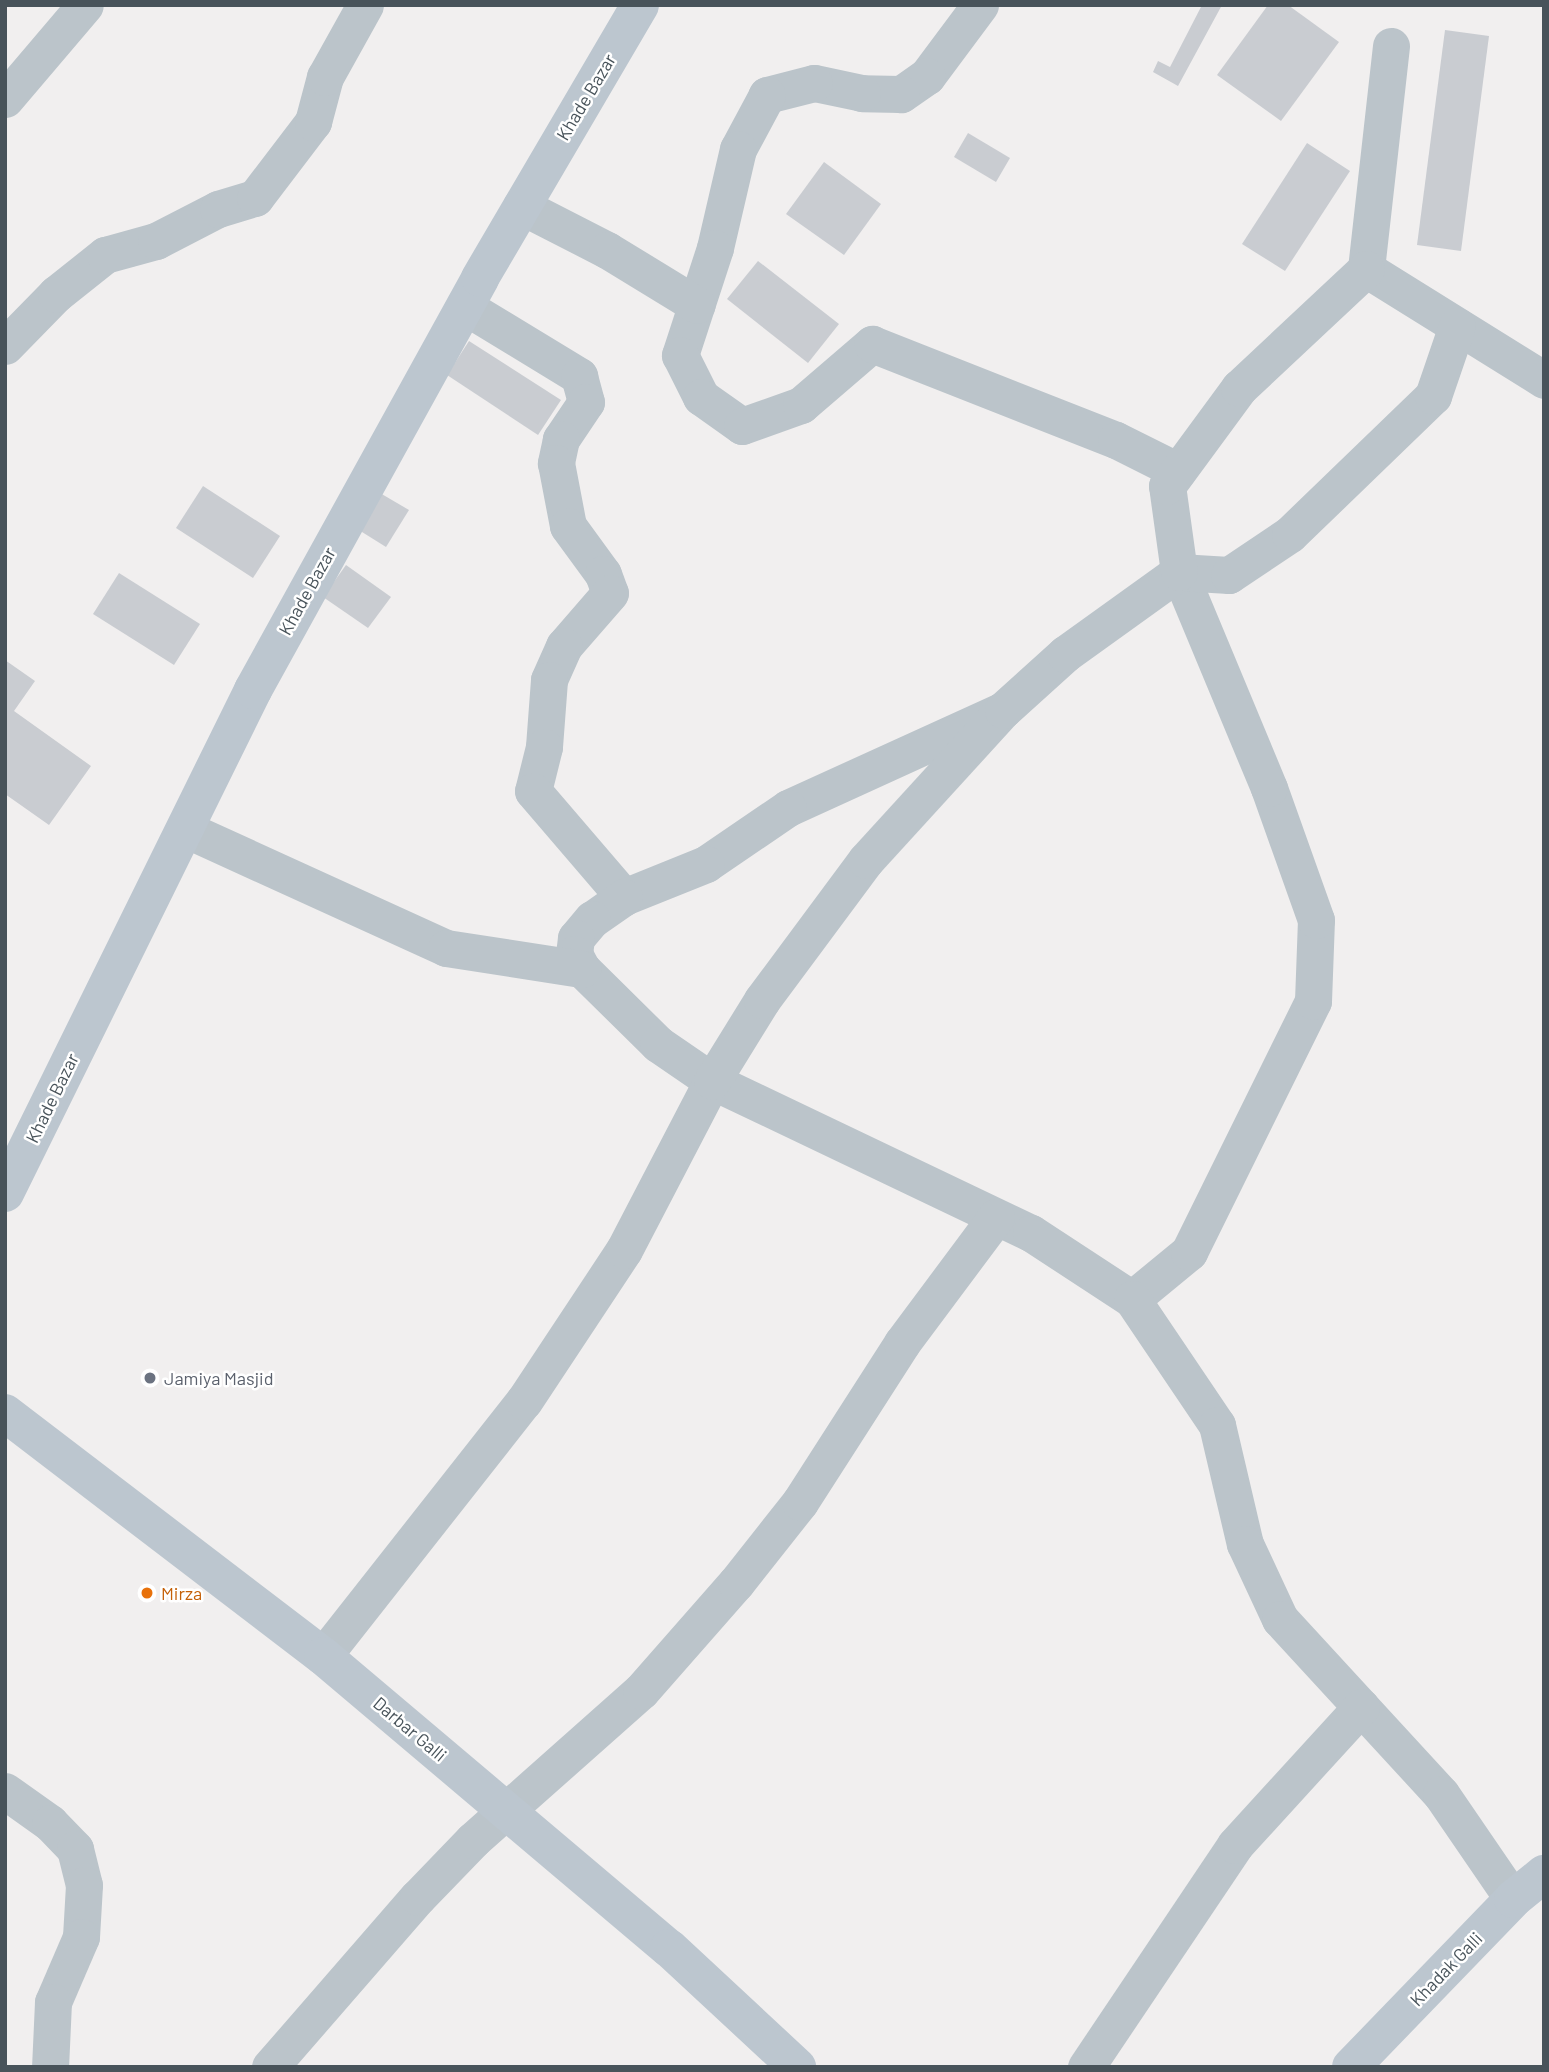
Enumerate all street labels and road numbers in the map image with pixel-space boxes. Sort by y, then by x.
street label: Khade Bazar [552,50,620,144]
street label: Khade Bazar [274,543,340,639]
street label: Khade Bazar [21,1050,83,1146]
street label: Darbar Galli [369,1692,451,1766]
street label: Khadak Galli [1405,1928,1487,2010]

